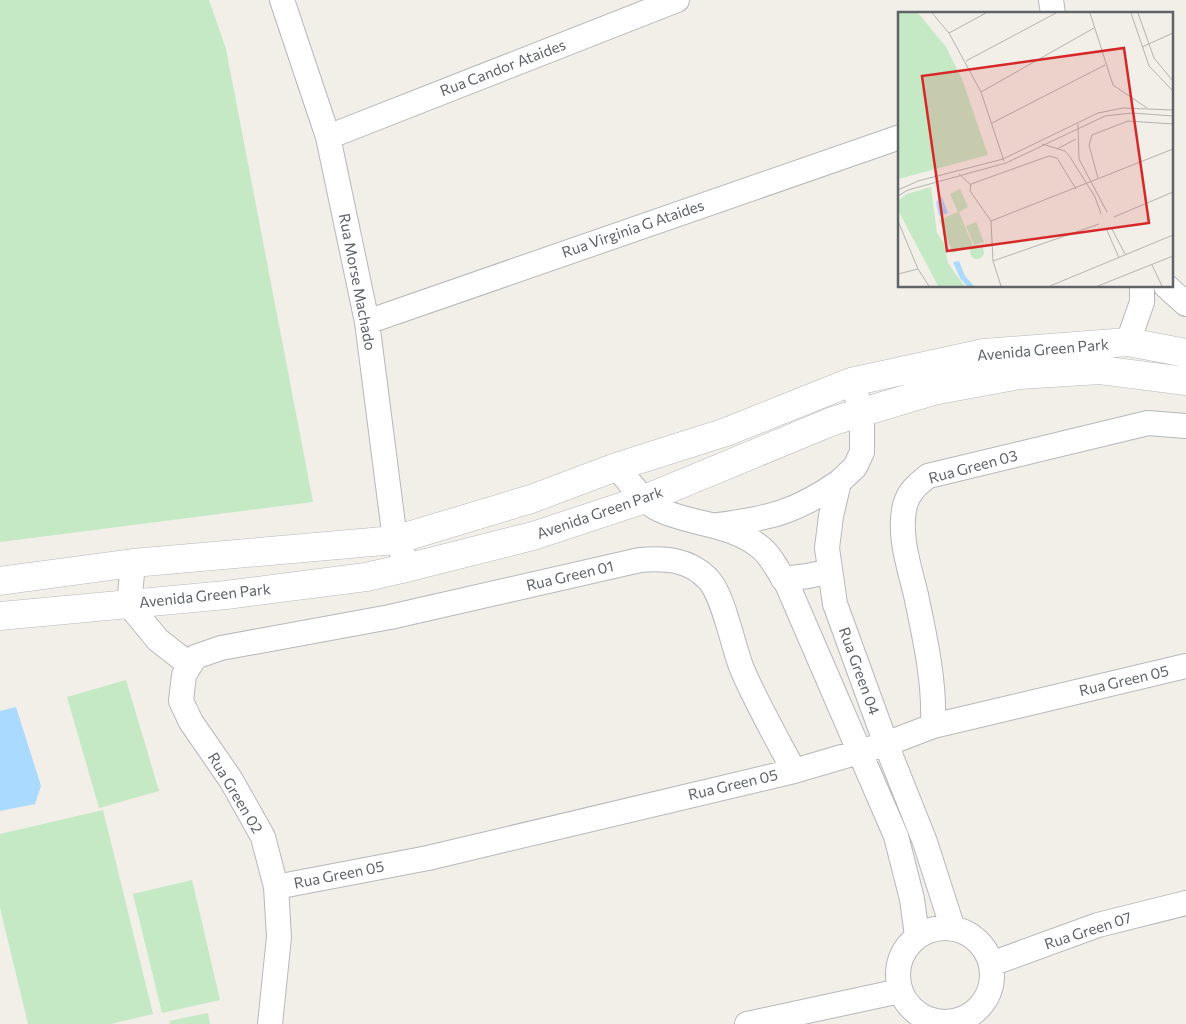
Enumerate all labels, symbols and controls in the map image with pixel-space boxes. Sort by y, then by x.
inset map [898,12,1174,288]
street label: Rua Candor Ataides [437,35,568,99]
street label: Rua Virginia G Ataides [559,195,706,261]
street label: Rua Morse Machado [336,212,380,352]
street label: Avenida Green Park [976,334,1110,364]
street label: Rua Green 03 [926,446,1019,487]
street label: Avenida Green Park [534,482,665,542]
street label: Rua Green 01 [524,556,615,594]
street label: Avenida Green Park [138,579,272,611]
street label: Rua Green 04 [836,624,884,717]
street label: Rua Green 05 [1077,661,1170,699]
street label: Rua Green 02 [205,749,267,836]
street label: Rua Green 05 [686,765,779,803]
street label: Rua Green 05 [292,856,385,892]
street label: Rua Green 07 [1042,907,1134,953]

